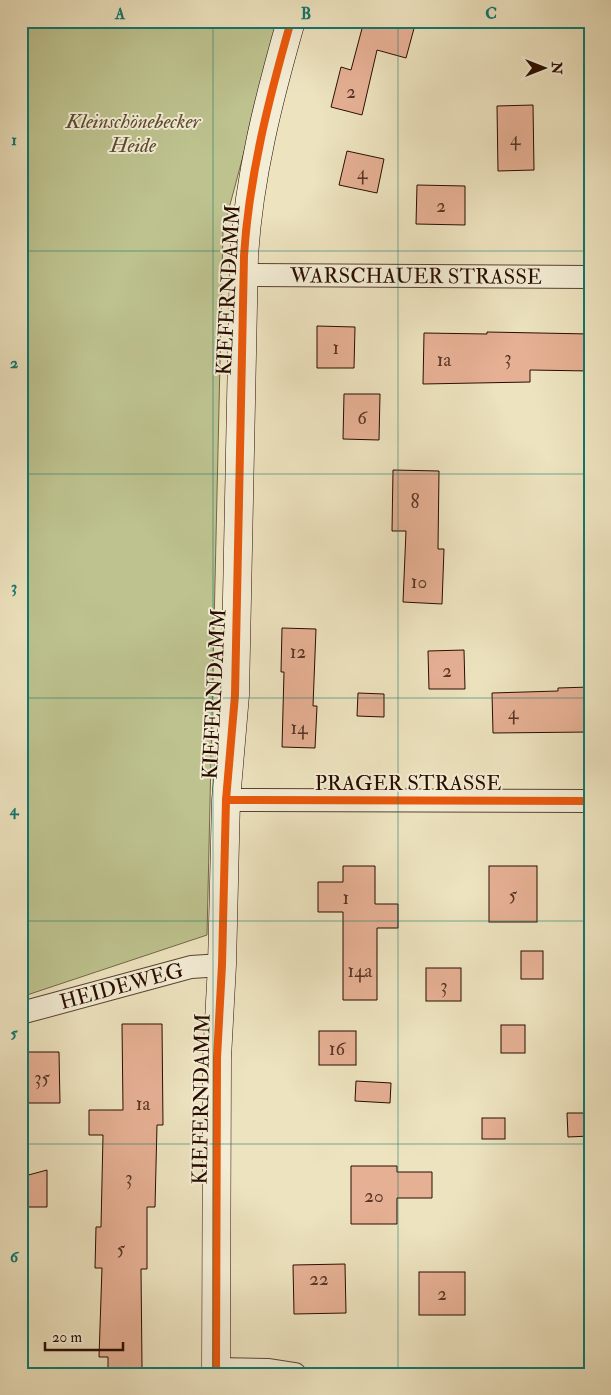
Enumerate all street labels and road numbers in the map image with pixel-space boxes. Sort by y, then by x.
street label: KIEFERNDAMM [211,204,246,376]
street label: WARSCHAUER STRASSE [289,262,542,291]
street label: KIEFERNDAMM [197,608,232,780]
street label: PRAGER STRASSE [315,770,501,797]
street label: HEIDEWEG [57,957,186,1016]
street label: KIEFERNDAMM [187,1013,216,1185]

